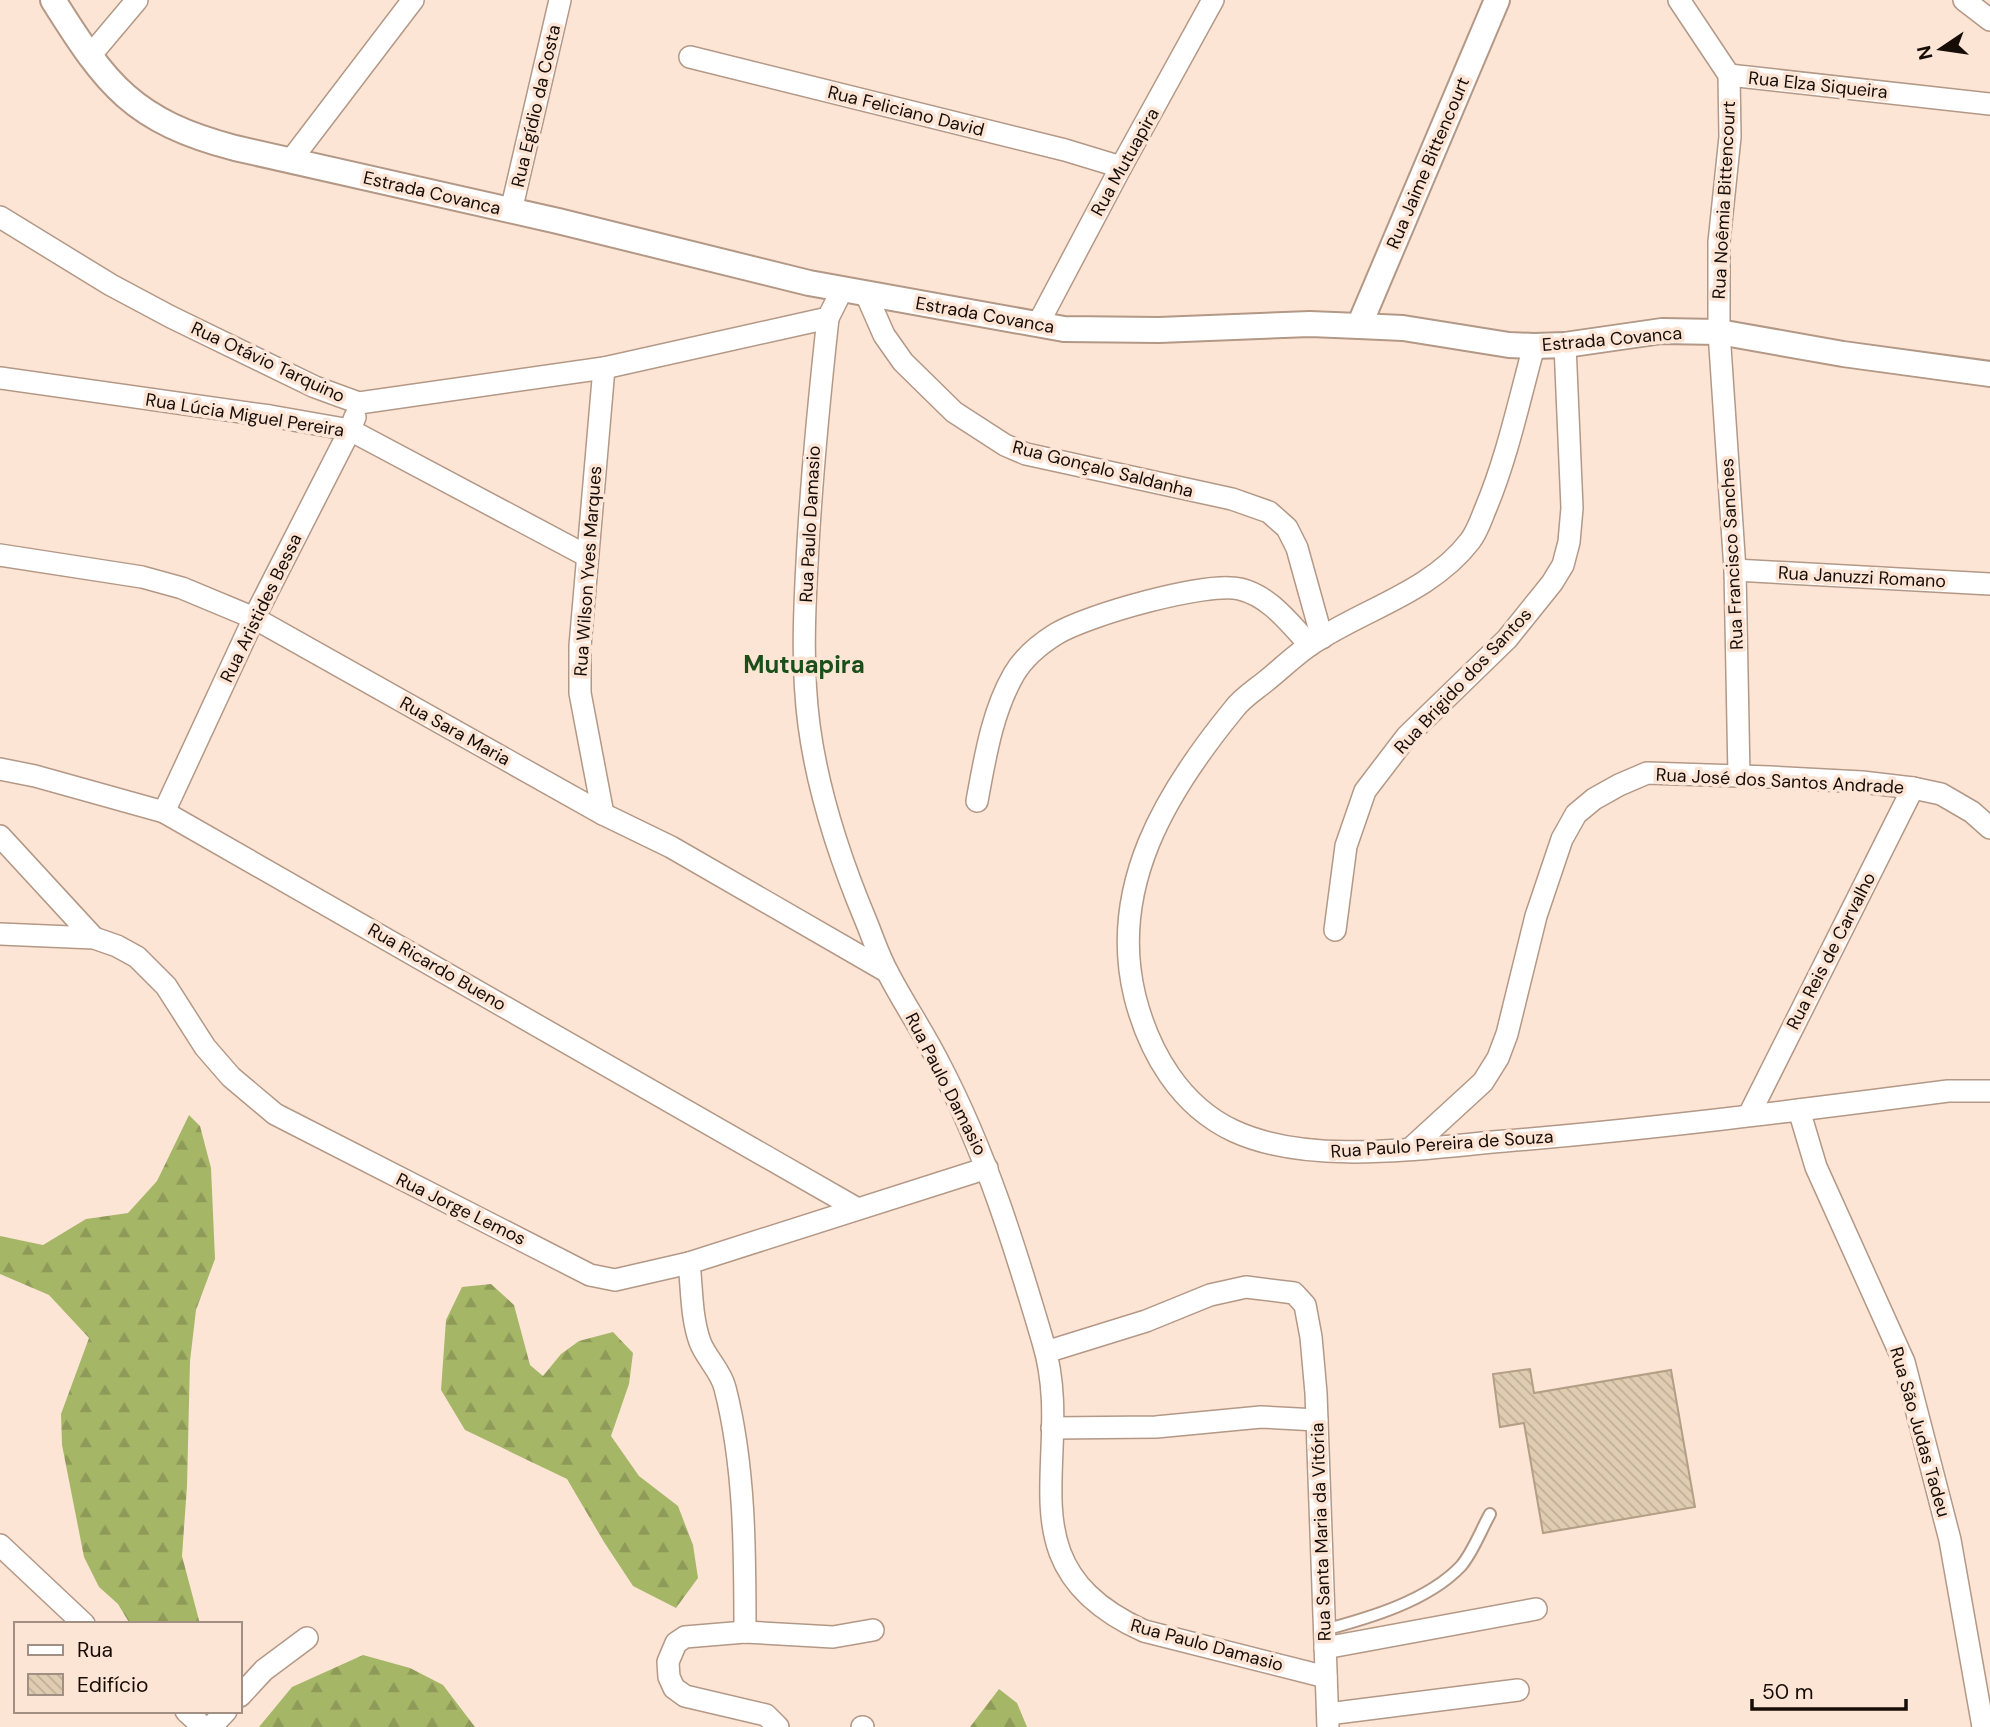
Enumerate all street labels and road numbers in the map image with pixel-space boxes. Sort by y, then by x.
street label: Rua Egídio da Costa [506,23,566,189]
street label: Rua Elza Siqueira [1747,66,1889,104]
street label: Rua Jaime Bittencourt [1381,73,1475,253]
street label: Rua Feliciano David [825,80,987,142]
street label: Rua Noêmia Bittencourt [1707,100,1741,300]
street label: Rua Mutuapira [1085,104,1165,220]
street label: Estrada Covanca [361,165,503,221]
street label: Estrada Covanca [914,291,1056,339]
street label: Rua Otávio Tarquino [187,316,349,408]
street label: Estrada Covanca [1541,321,1683,357]
street label: Rua Lúcia Miguel Pereira [144,387,346,443]
street label: Rua Gonçalo Saldanha [1010,435,1196,503]
street label: Rua Paulo Damasio [794,445,826,603]
street label: Rua Francisco Sanches [1715,458,1749,650]
street label: Rua Wilson Yves Marques [569,465,607,677]
street label: Rua Aristides Bessa [215,530,307,686]
street label: Rua Januzzi Romano [1777,561,1947,593]
street label: Rua Brigido dos Santos [1389,603,1537,759]
street label: Rua Sara Maria [395,691,515,771]
street label: Rua José dos Santos Andrade [1655,763,1905,799]
street label: Rua Reis de Carvalho [1781,868,1881,1034]
street label: Rua Ricardo Bueno [363,918,511,1016]
street label: Rua Paulo Damasio [900,1009,992,1159]
street label: Rua Paulo Pereira de Souza [1330,1124,1554,1164]
street label: Rua Jorge Lemos [392,1167,530,1251]
street label: Rua São Judas Tadeu [1884,1344,1956,1520]
street label: Rua Santa Maria da Vitória [1305,1422,1337,1642]
street label: Rua Paulo Damasio [1128,1613,1286,1677]

